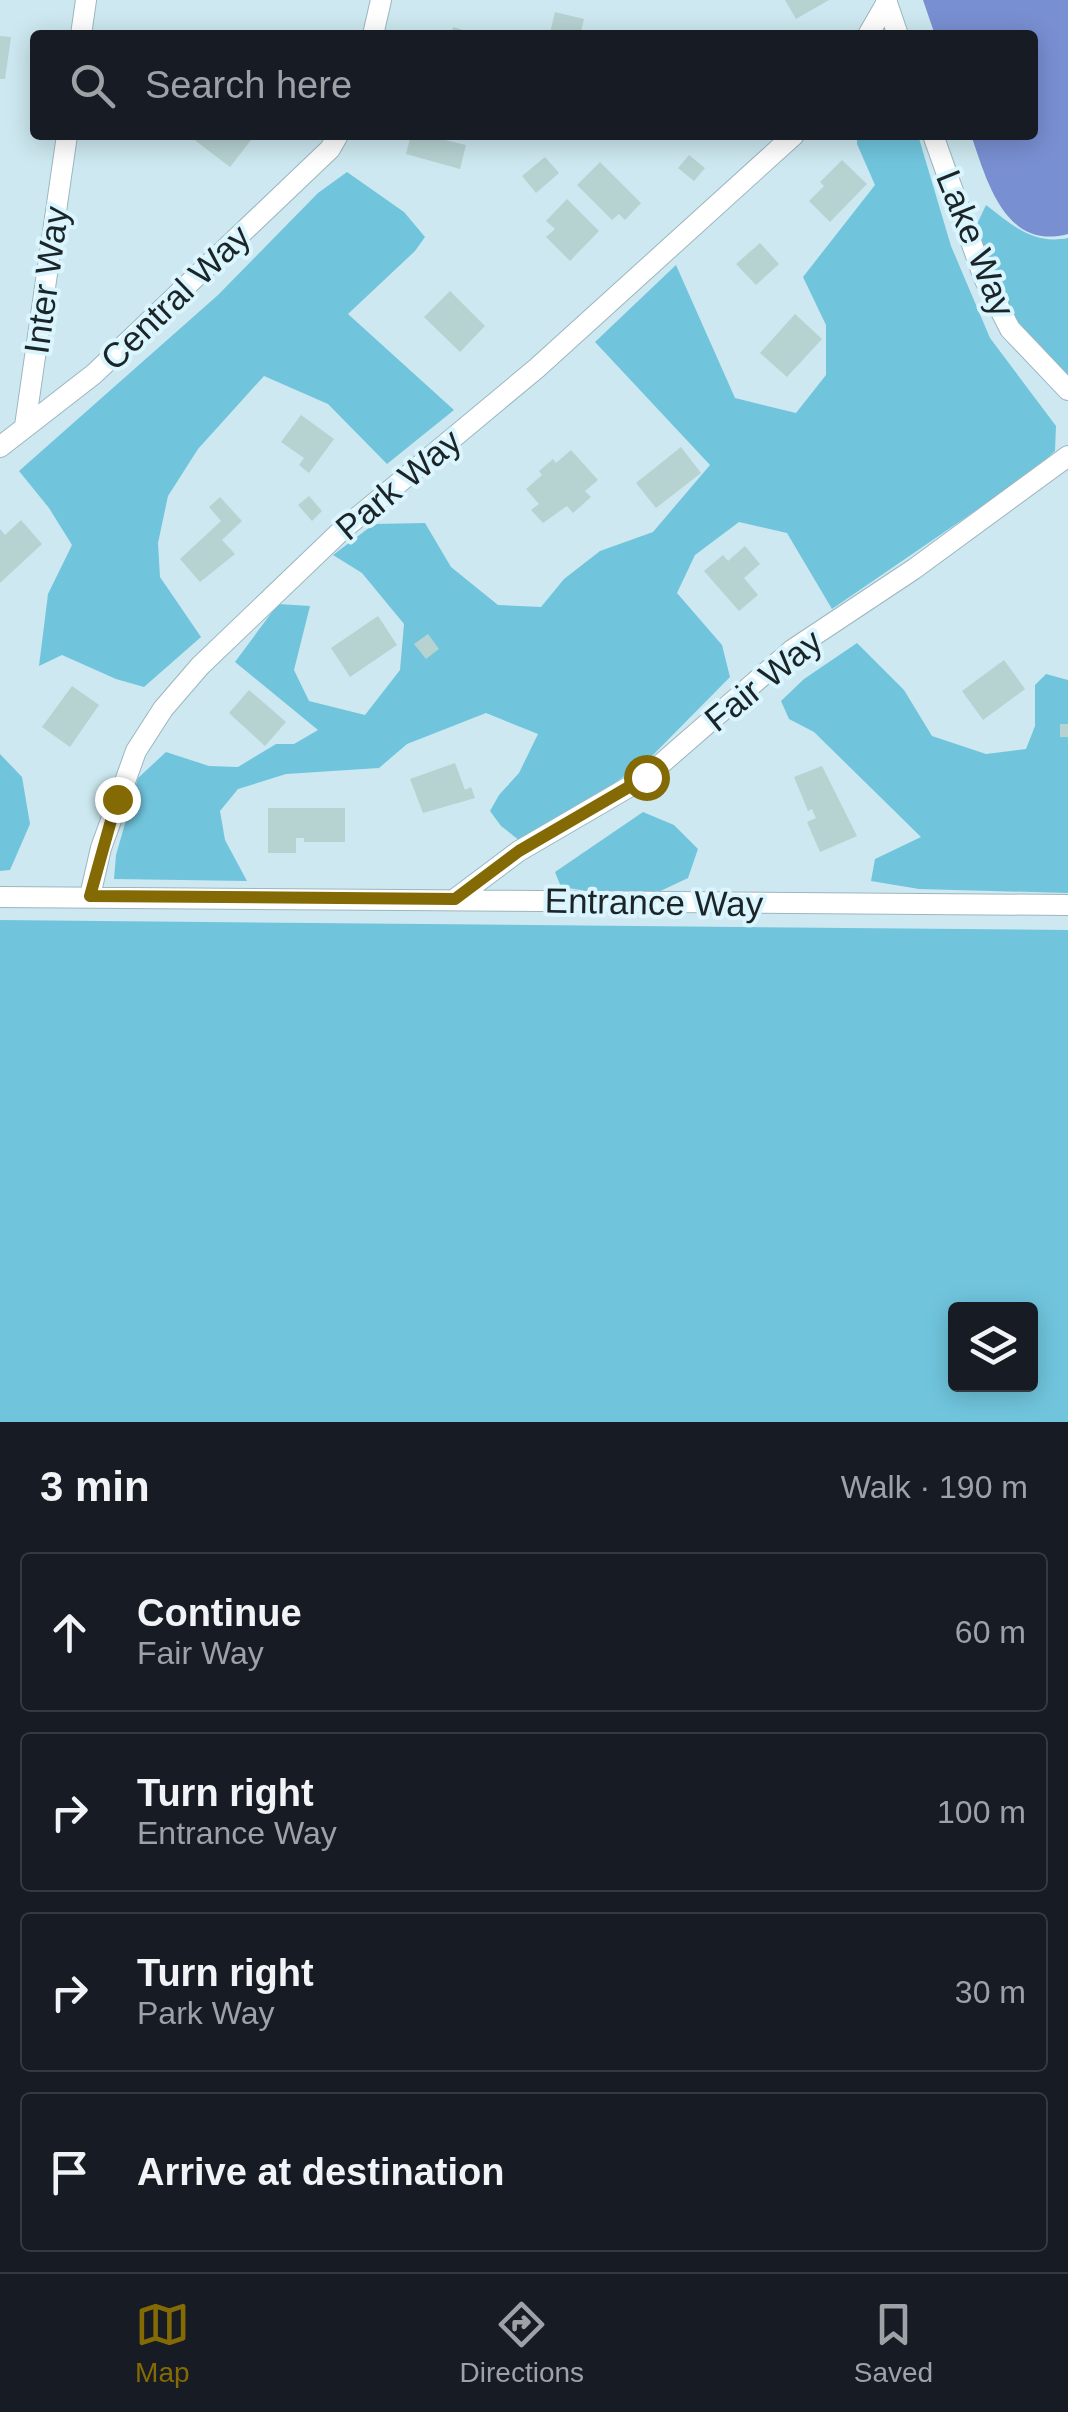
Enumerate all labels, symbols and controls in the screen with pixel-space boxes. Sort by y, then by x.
search box [30,30,1038,140]
icon: search [65,58,120,113]
text: Search here [145,64,352,106]
street label: Lake Way [929,164,1023,322]
street label: Inter Way [16,203,76,356]
street label: Central Way [93,216,258,377]
street label: Park Way [328,420,469,547]
street label: Fair Way [697,621,830,739]
route start [624,755,670,801]
route end [95,777,141,823]
street label: Entrance Way [544,881,764,923]
map controls [948,1302,1038,1392]
button: layers [948,1302,1038,1392]
text: 3 min [40,1463,150,1510]
text: Walk · 190 m [841,1469,1028,1505]
text: Continue [137,1592,302,1634]
icon: ahead [42,1605,97,1660]
text: 60 m [955,1614,1026,1650]
text: Fair Way [137,1635,264,1671]
text: Turn right [137,1772,314,1814]
icon: right [42,1785,97,1840]
text: 100 m [937,1794,1026,1830]
text: Entrance Way [137,1815,337,1851]
text: Turn right [137,1952,314,1994]
icon: right [42,1965,97,2020]
text: 30 m [955,1974,1026,2010]
text: Park Way [137,1995,275,2031]
icon: arrive [42,2145,97,2200]
text: Arrive at destination [137,2151,504,2193]
tab: Map [135,2297,190,2389]
tab: Directions [460,2297,584,2389]
tab: Saved [854,2297,933,2389]

